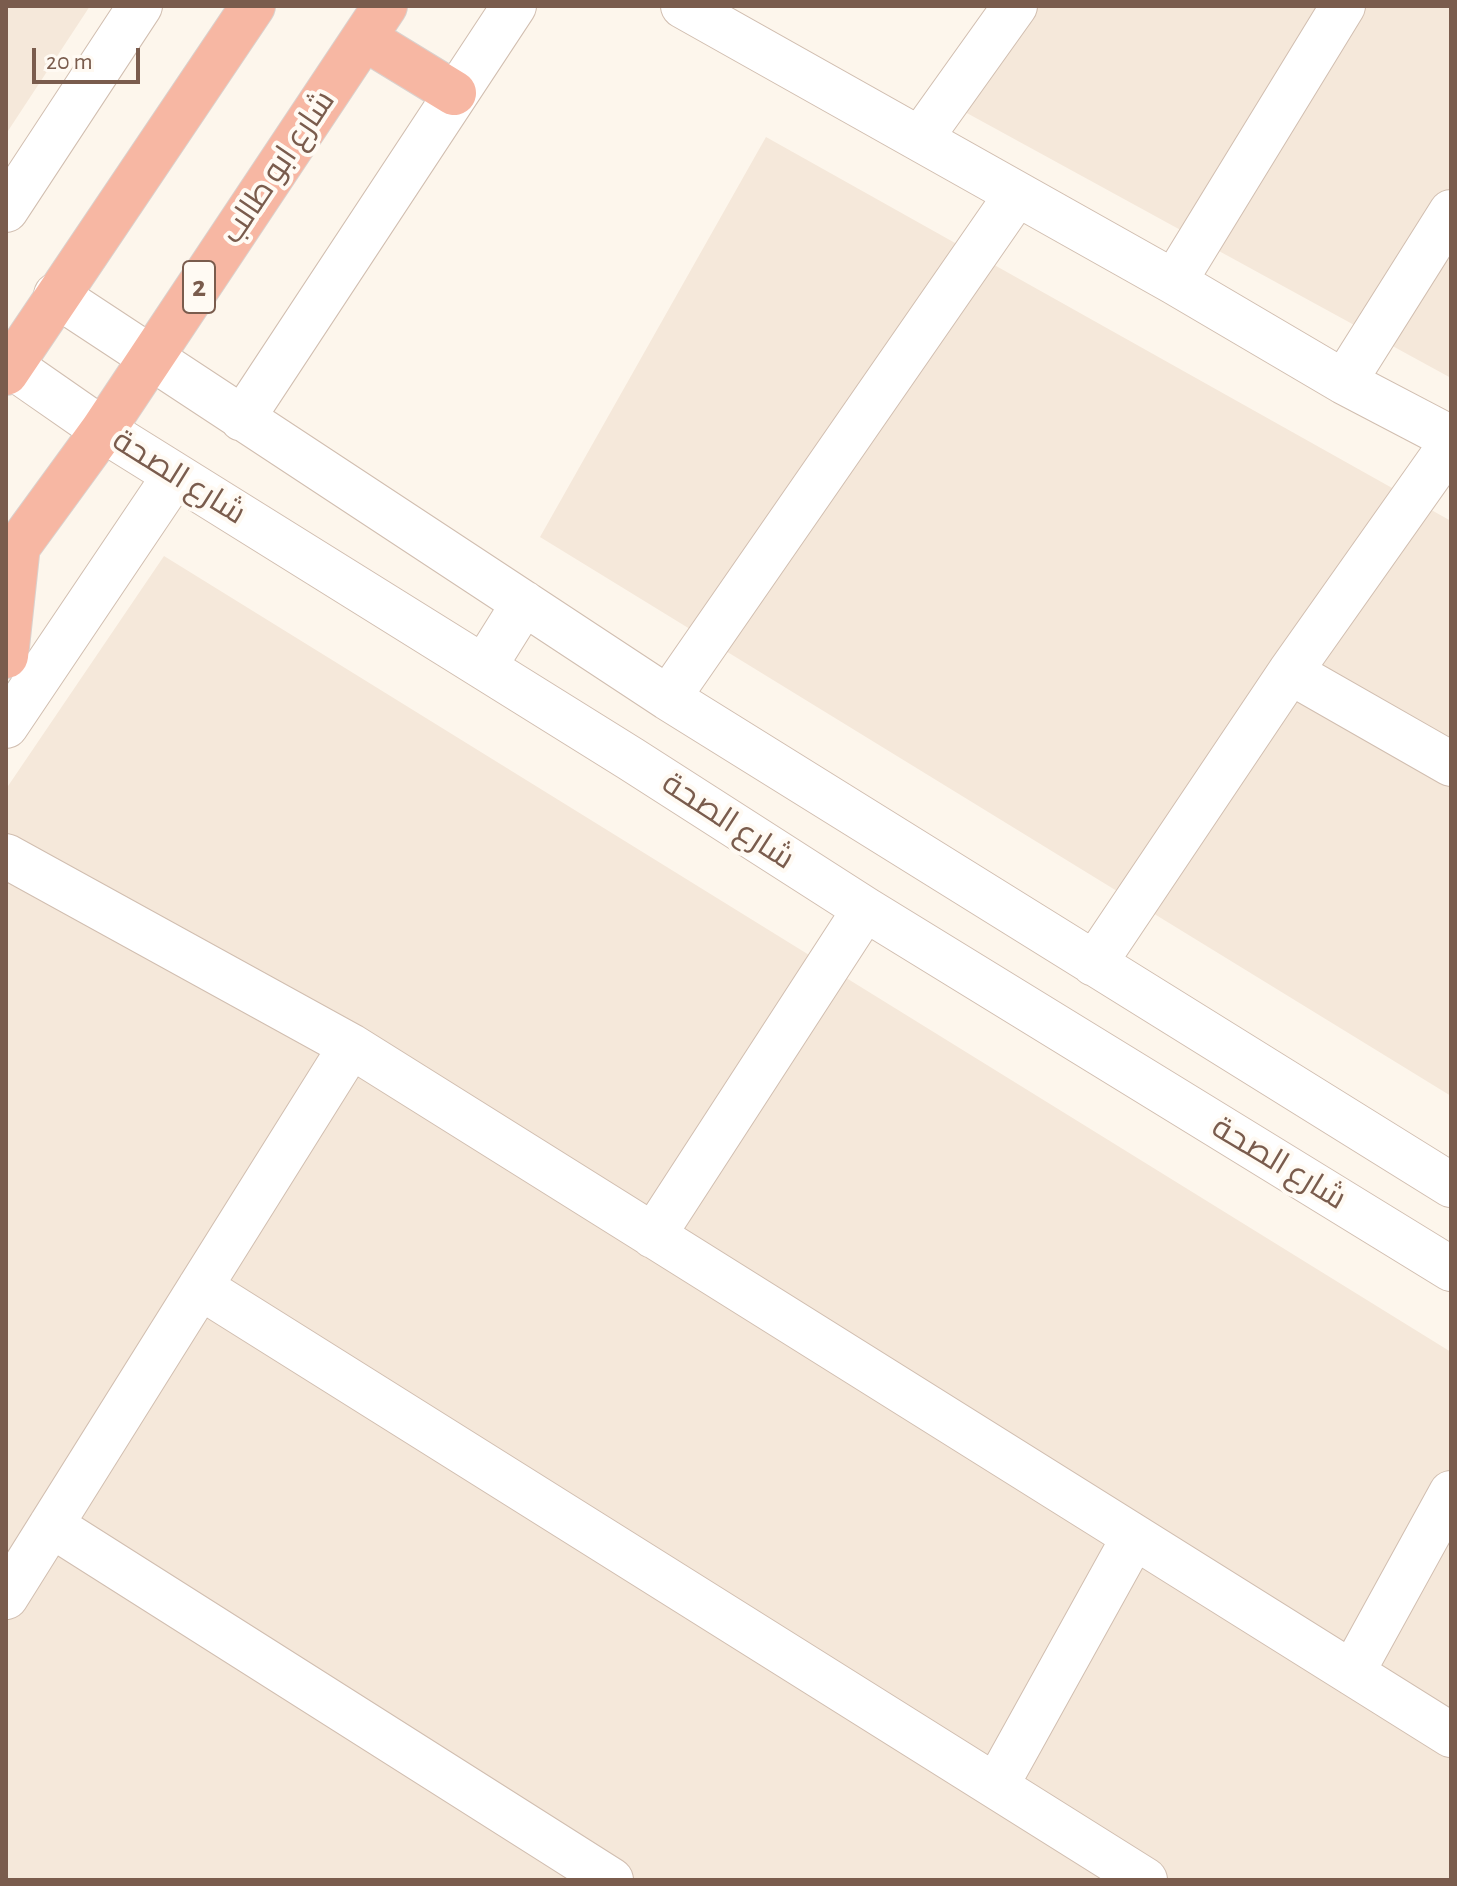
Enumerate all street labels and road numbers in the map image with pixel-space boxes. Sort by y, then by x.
street label: شارع ابو طالب [213,83,343,251]
road number: 2 [183,261,215,313]
street label: شارع الصحة [105,421,253,533]
street label: شارع الصحة [655,764,801,878]
street label: شارع الصحة [1205,1108,1353,1218]

